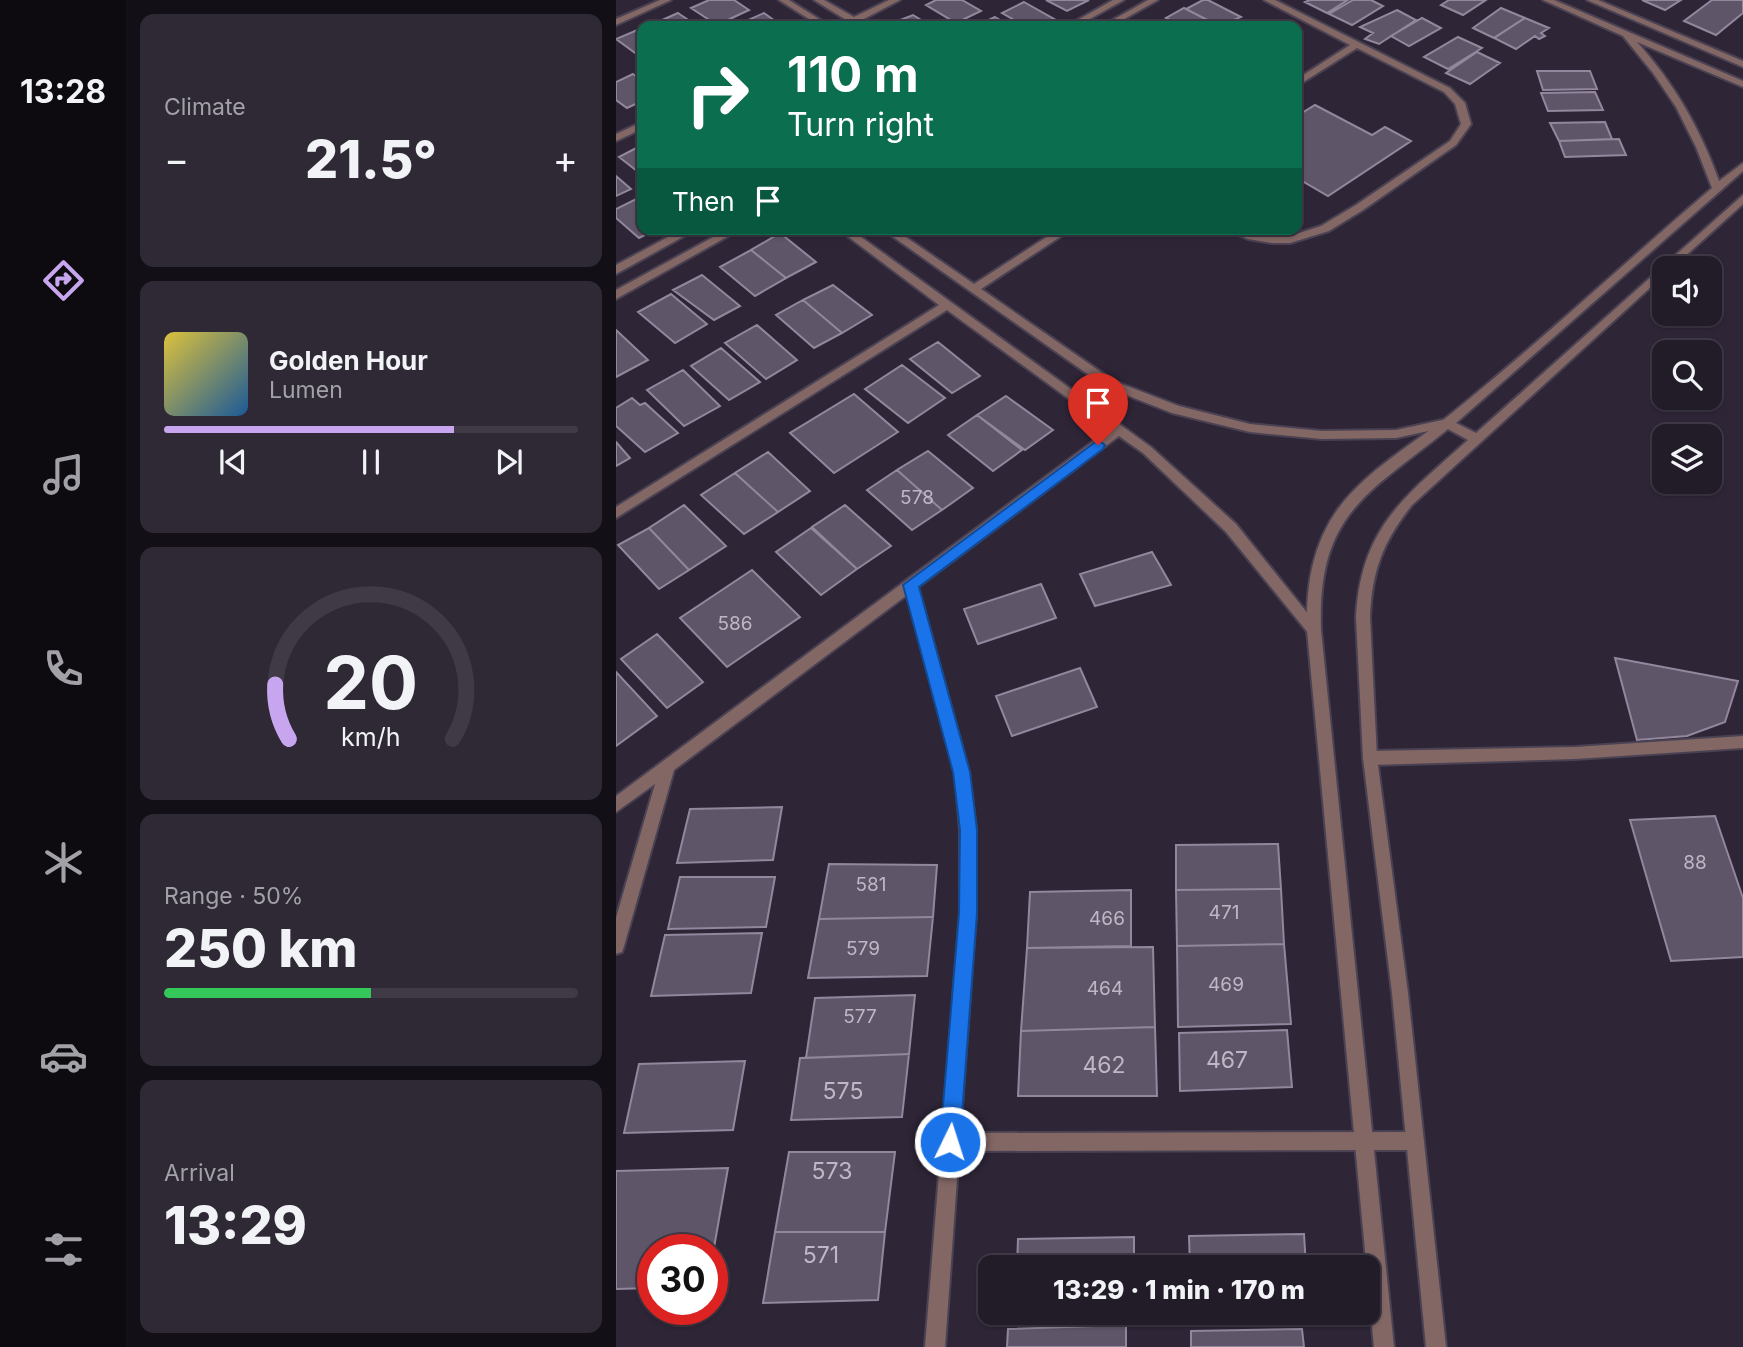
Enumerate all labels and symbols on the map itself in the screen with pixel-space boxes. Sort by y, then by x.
pin [1068,373,1128,445]
house number: 578 [900,486,934,509]
house number: 586 [717,612,753,635]
house number: 88 [1683,851,1707,874]
house number: 581 [855,873,887,896]
house number: 471 [1209,901,1239,924]
house number: 466 [1089,907,1125,930]
house number: 579 [846,937,880,960]
house number: 469 [1208,973,1244,996]
house number: 464 [1087,977,1123,1000]
house number: 577 [843,1005,877,1028]
house number: 467 [1206,1046,1248,1074]
house number: 462 [1082,1051,1126,1079]
house number: 575 [823,1077,863,1105]
position arrow [913,1105,987,1179]
house number: 573 [812,1157,852,1185]
speed limit sign: 30 [637,1234,728,1325]
house number: 571 [803,1241,839,1269]

